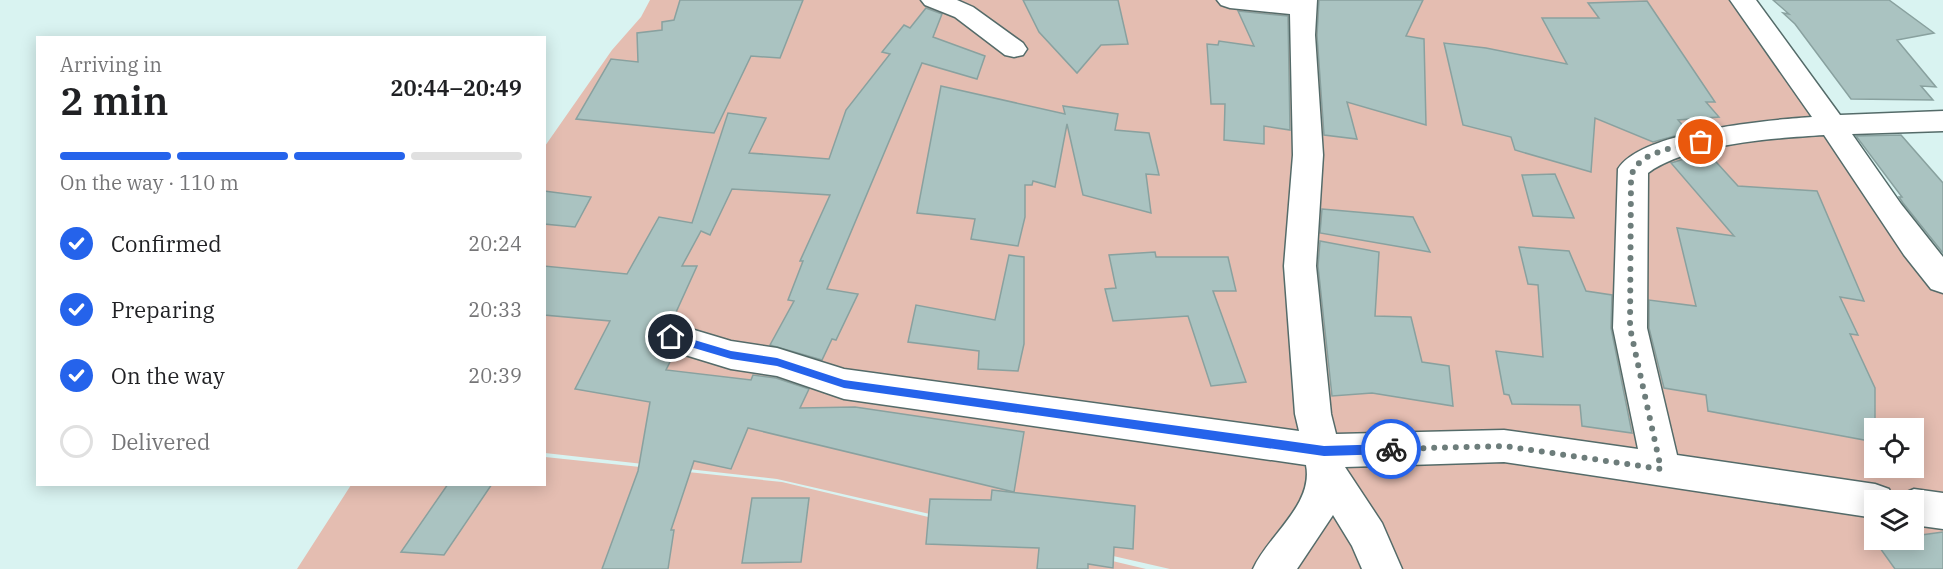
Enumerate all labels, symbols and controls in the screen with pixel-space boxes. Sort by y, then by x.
text: Arriving in [60,51,162,78]
text: 20:44–20:49 [390,73,522,102]
text: 2 min [60,75,168,126]
pin [1675,116,1726,167]
icon: bag [1684,125,1717,158]
text: On the way · 110 m [60,169,239,196]
icon: check [60,227,93,260]
text: Confirmed [111,229,222,258]
text: 20:24 [468,230,522,257]
icon: check [60,293,93,326]
text: Preparing [111,295,215,324]
text: 20:33 [468,296,522,323]
pin [645,311,696,362]
icon: home [654,320,687,353]
icon: check [60,359,93,392]
text: On the way [111,361,225,390]
text: 20:39 [468,362,522,389]
map controls [1864,418,1924,550]
button: locate [1864,418,1924,478]
courier [1361,419,1421,479]
text: Delivered [111,427,210,456]
icon: bike [1375,433,1408,466]
button: layers [1864,490,1924,550]

